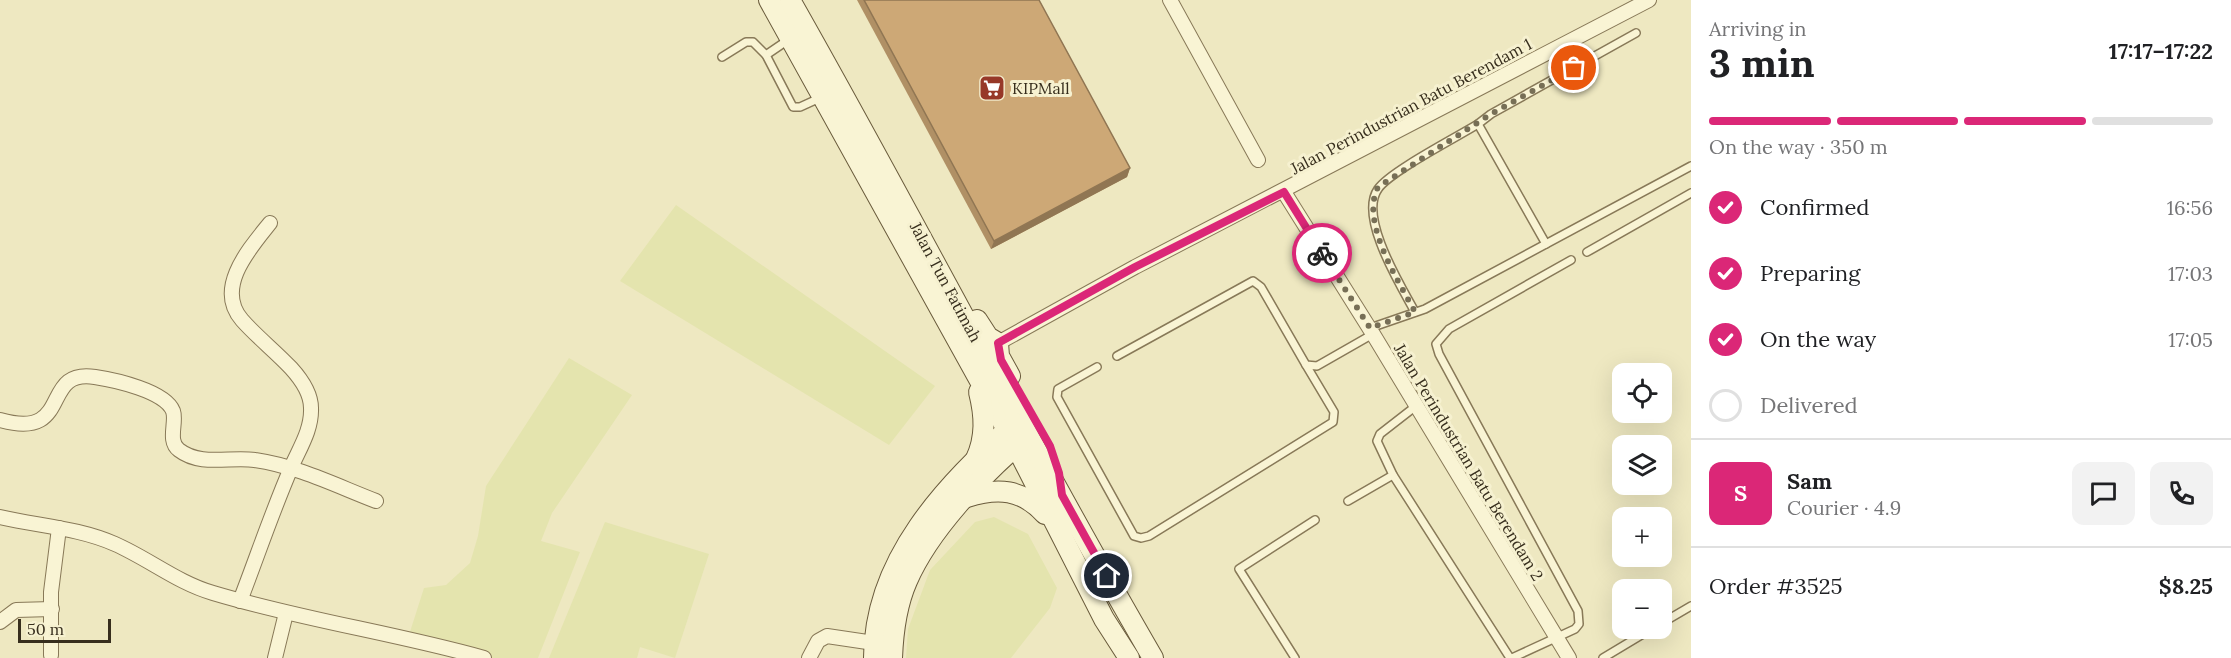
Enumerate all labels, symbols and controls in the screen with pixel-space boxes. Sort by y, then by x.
text: Arriving in [1709,16,1806,41]
street label: Jalan Perindustrian Batu Berendam 1 [1286,34,1535,179]
text: 17:17–17:22 [2109,37,2213,65]
text: 3 min [1709,38,1815,88]
pin [1548,42,1599,93]
icon: bag [1557,51,1590,84]
supermarket icon: KIPMall [977,73,1007,103]
place label: KIPMall [1012,78,1070,98]
text: On the way · 350 m [1709,134,1888,159]
icon: check [1709,191,1742,224]
text: Confirmed [1760,193,1869,221]
text: 16:56 [2167,195,2213,220]
street label: Jalan Tun Fatimah [905,218,986,346]
courier [1292,223,1352,283]
icon: bike [1306,237,1339,270]
icon: check [1709,257,1742,290]
text: Preparing [1760,259,1860,287]
text: 17:03 [2168,261,2213,286]
icon: check [1709,323,1742,356]
text: On the way [1760,325,1876,353]
text: 17:05 [2168,327,2213,352]
street label: Jalan Perindustrian Batu Berendam 2 [1390,339,1548,584]
map controls [1612,363,1672,639]
button: locate [1612,363,1672,423]
text: Delivered [1760,391,1858,419]
button: layers [1612,435,1672,495]
button: chat [2072,462,2135,525]
button: phone [2150,462,2213,525]
text: Sam [1787,467,1832,495]
text: S [1734,479,1747,507]
text: Courier · 4.9 [1787,495,1901,520]
button: + [1612,507,1672,567]
pin [1081,550,1132,601]
icon: home [1090,559,1123,592]
text: Order #3525 [1709,572,1843,600]
text: $8.25 [2159,572,2213,600]
button: − [1612,579,1672,639]
scale bar [18,616,111,644]
text: 50 m [27,619,64,639]

